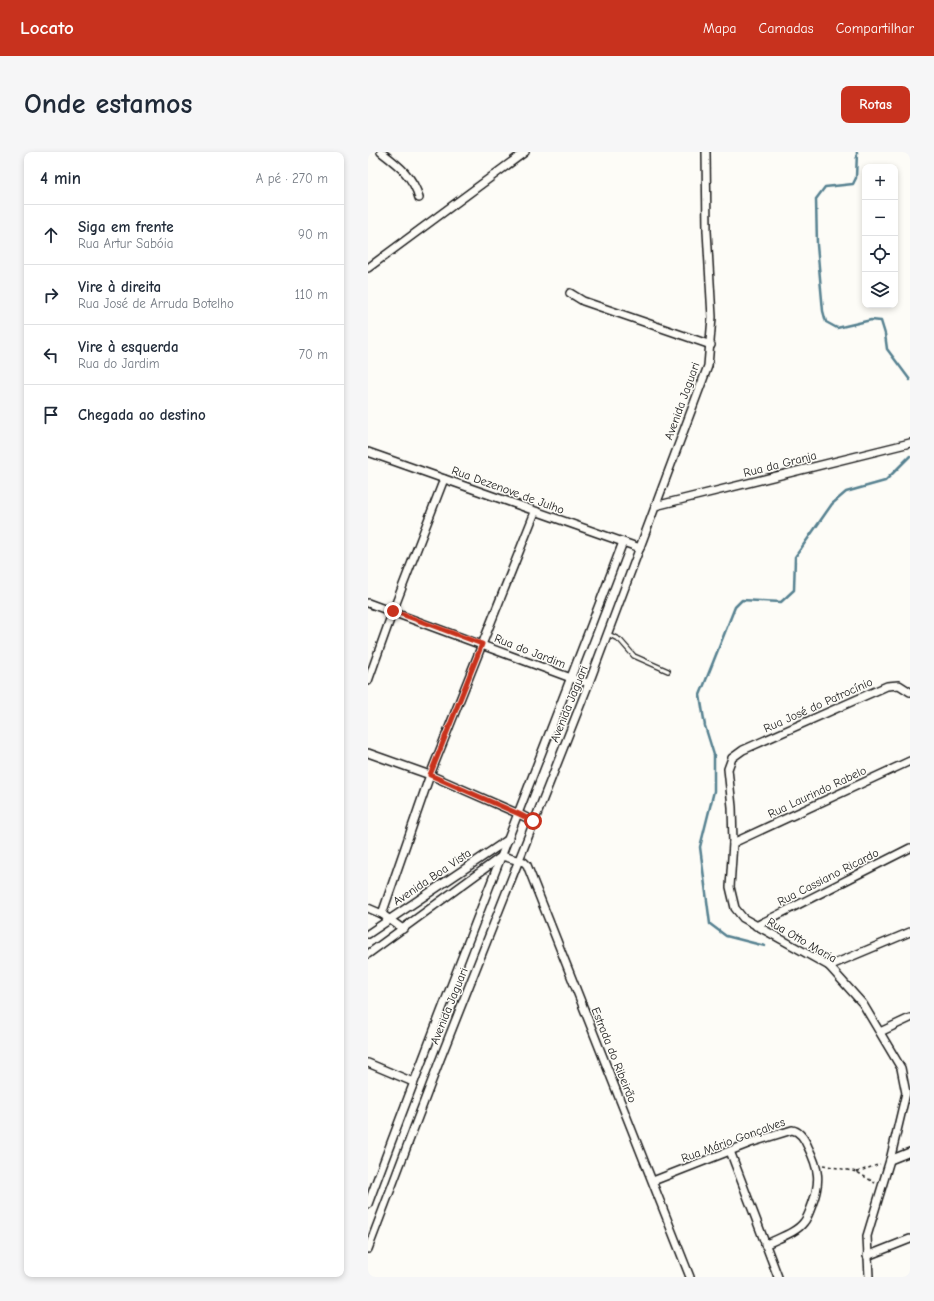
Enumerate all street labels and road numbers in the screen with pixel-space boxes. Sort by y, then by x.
street label: Avenida Jaguari [661,360,703,442]
street label: Rua da Granja [742,448,818,480]
street label: Rua Dezenove de Julho [450,463,566,517]
street label: Rua do Jardim [492,631,568,671]
street label: Avenida Jaguari [547,664,591,744]
street label: Rua José do Patrocínio [761,675,875,735]
street label: Rua Laurindo Rabelo [766,763,868,821]
street label: Rua Cassiano Ricardo [775,845,881,909]
street label: Avenida Boa Vista [390,846,474,908]
street label: Rua Otto Maria [765,914,839,966]
street label: Avenida Jaguari [427,966,471,1046]
street label: Estrada do Ribeirão [588,1005,640,1105]
street label: Rua Mário Gonçalves [679,1115,787,1165]

